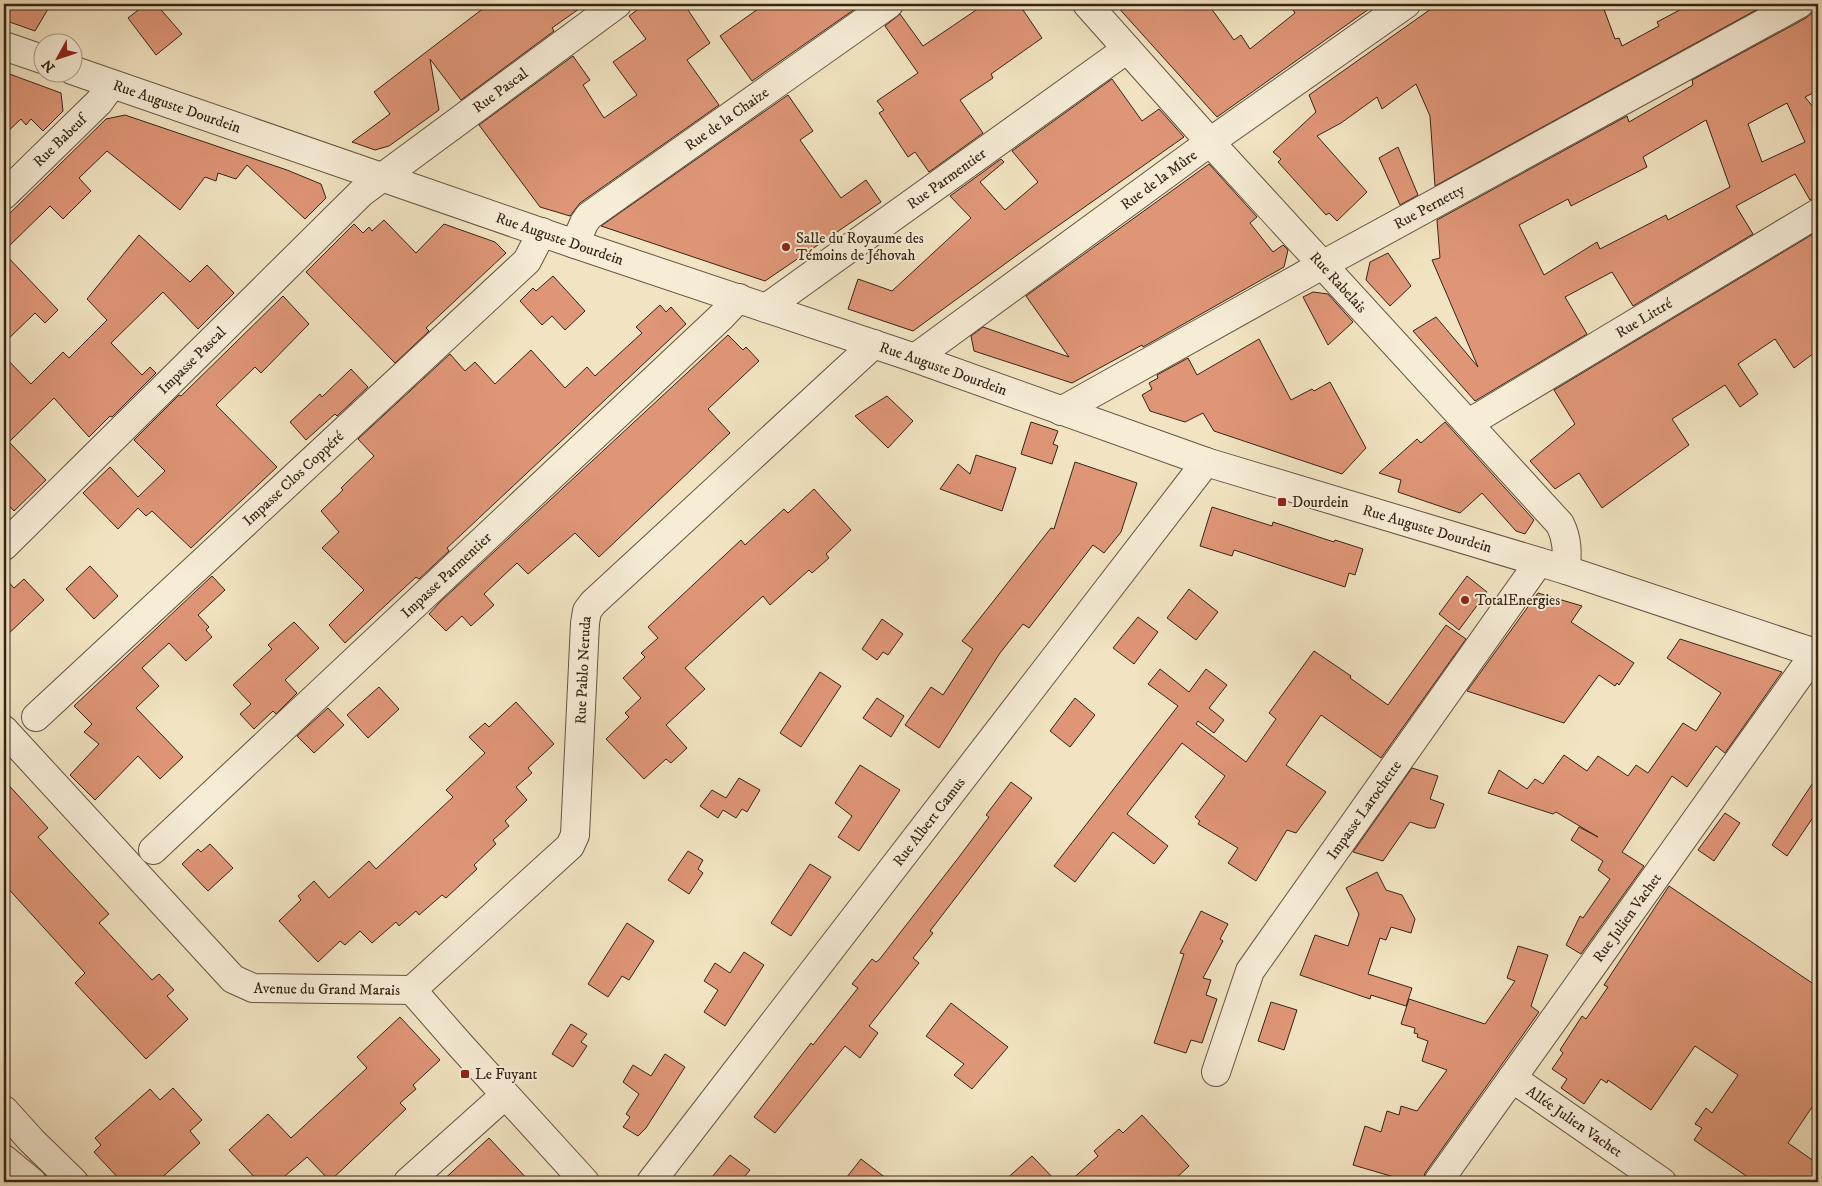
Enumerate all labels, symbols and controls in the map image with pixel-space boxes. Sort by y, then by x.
north arrow [32,32,82,82]
text: N [38,55,59,76]
street label: Rue Pascal [469,64,532,117]
street label: Rue Auguste Dourdein [110,76,243,138]
street label: Rue de la Chaize [681,83,773,155]
street label: Rue Babeuf [29,109,93,171]
street label: Rue Parmentier [903,144,990,214]
street label: Rue de la Mûre [1117,146,1201,214]
street label: Rue Pernetty [1391,180,1469,234]
street label: Rue Auguste Dourdein [493,208,626,270]
place label: Salle du Royaume des Témoins de Jéhovah [796,229,924,265]
marker: Salle du Royaume des Témoins de Jéhovah [780,241,792,253]
street label: Rue Rabelais [1305,248,1371,317]
street label: Rue Littré [1612,294,1676,343]
street label: Impasse Pascal [154,323,230,399]
street label: Rue Auguste Dourdein [877,338,1010,400]
street label: Impasse Clos Coppéré [239,426,349,530]
place label: Dourdein [1292,493,1349,512]
marker: Dourdein [1276,496,1288,508]
street label: Rue Auguste Dourdein [1360,501,1494,557]
street label: Impasse Parmentier [397,528,496,622]
place label: TotalEnergies [1475,591,1560,610]
marker: TotalEnergies [1459,594,1471,606]
street label: Rue Pablo Neruda [571,614,596,725]
street label: Impasse Larochette [1323,757,1406,863]
street label: Rue Albert Camus [889,774,970,870]
street label: Rue Julien Vachet [1589,869,1666,966]
street label: Avenue du Grand Marais [253,979,400,1000]
place label: Le Fuyant [475,1065,538,1084]
marker: Le Fuyant [459,1068,471,1080]
street label: Allée Julien Vachet [1522,1082,1626,1162]

